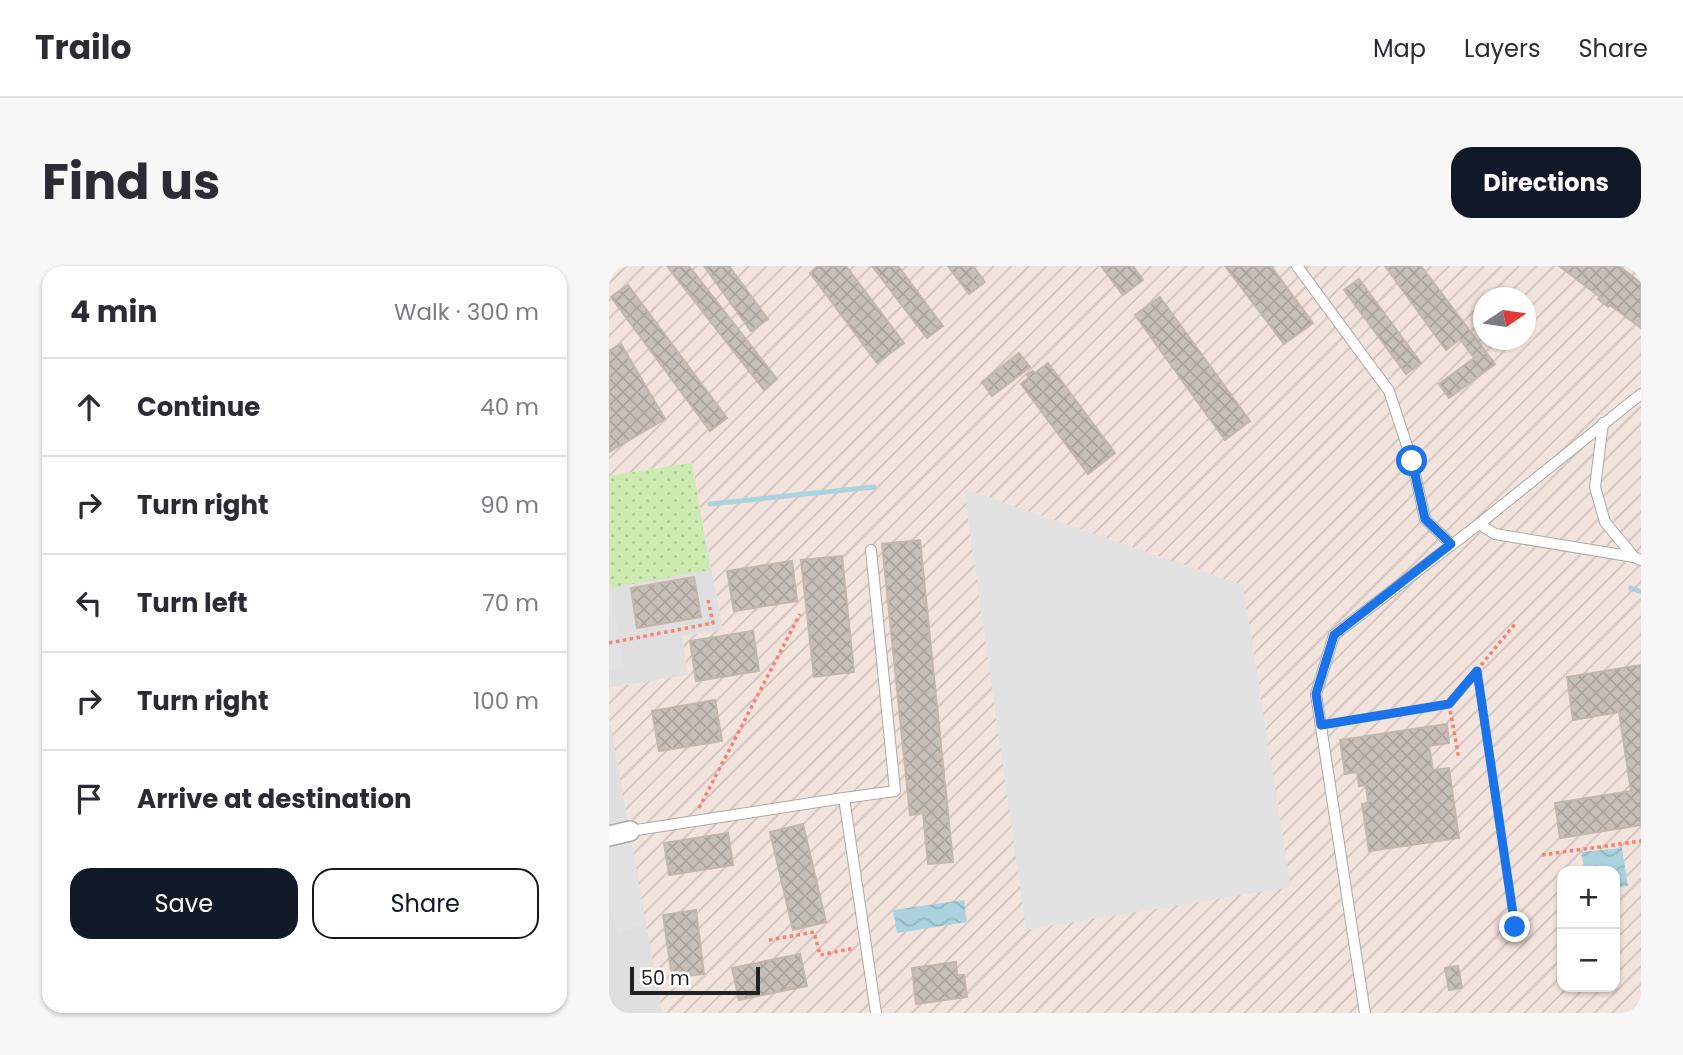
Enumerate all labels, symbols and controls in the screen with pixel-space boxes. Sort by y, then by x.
text: Trailo [35,24,132,71]
text: Map [1373,32,1426,65]
text: Layers [1464,32,1540,65]
text: Share [1578,32,1648,65]
button: Directions [1451,147,1641,218]
text: Find us [42,148,220,216]
north arrow [1473,287,1536,350]
text: 4 min [70,290,158,333]
text: Walk · 300 m [394,296,539,328]
icon: ahead [70,388,108,426]
text: Continue [137,389,260,425]
text: 40 m [480,391,539,423]
route start [1396,445,1427,476]
icon: right [70,486,108,524]
text: Turn right [137,487,269,523]
text: 90 m [480,489,539,521]
icon: left [70,584,108,622]
text: Turn left [137,585,248,621]
text: 70 m [482,587,539,619]
icon: right [70,682,108,720]
text: Turn right [137,683,269,719]
text: 100 m [473,685,539,717]
icon: arrive [70,780,108,818]
text: Arrive at destination [137,781,412,817]
map controls [1557,866,1620,992]
button: + [1557,866,1620,929]
button: Save [70,868,298,939]
button: Share [312,868,539,939]
route end [1499,911,1530,942]
button: − [1557,929,1620,992]
scale bar [630,964,759,996]
text: 50 m [641,965,690,992]

